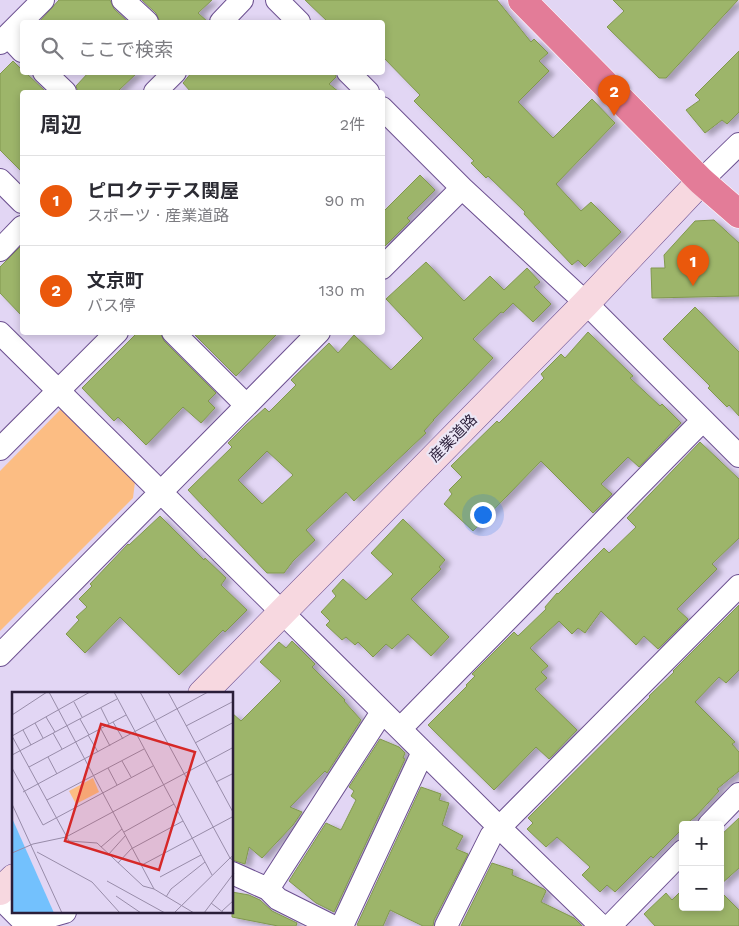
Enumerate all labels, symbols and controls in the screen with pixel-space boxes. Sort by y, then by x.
search box [20,20,385,75]
icon: search [38,34,66,62]
text: ここで検索 [78,38,173,61]
pin: 2 [598,75,630,116]
text: 周辺 [40,112,82,137]
text: 2件 [340,115,365,134]
text: ピロクテテス関屋 [87,179,239,202]
text: 1 [53,191,59,210]
text: 90 m [324,191,365,210]
text: スポーツ · 産業道路 [87,206,229,225]
pin: 1 [677,245,709,286]
text: 文京町 [87,269,144,292]
text: 2 [51,281,61,300]
text: 130 m [319,281,365,300]
text: バス停 [87,296,135,315]
street label: 産業道路 [425,410,481,466]
your location [470,502,496,528]
inset map [12,692,234,914]
map controls [679,821,724,911]
button: + [679,821,724,866]
button: − [679,866,724,911]

